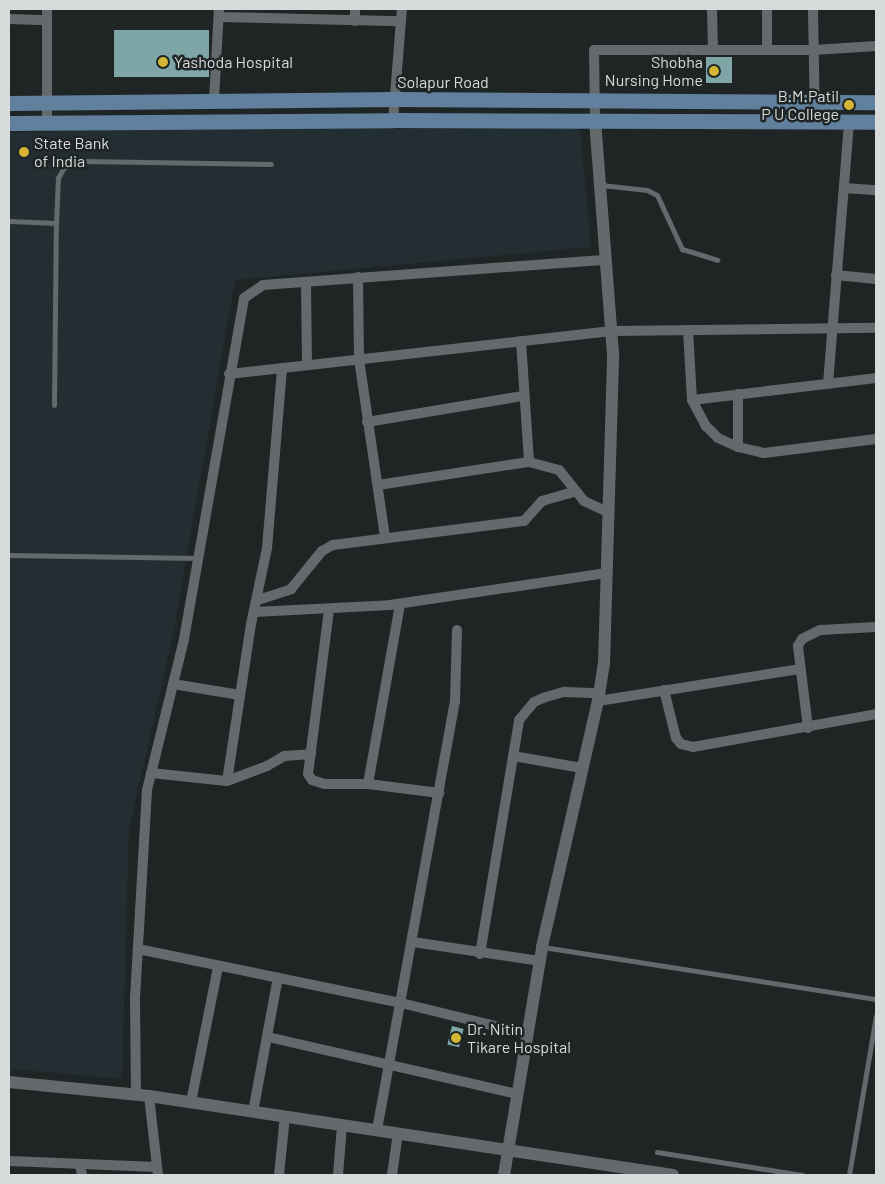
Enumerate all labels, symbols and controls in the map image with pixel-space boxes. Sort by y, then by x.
place label: Yashoda Hospital [174,52,293,72]
place label: Shobha Nursing Home [605,52,703,90]
marker: Yashoda Hospital [156,55,170,69]
marker: Shobha Nursing Home [707,64,721,78]
street label: Solapur Road [397,72,489,92]
place label: B.M.Patil P U College [761,86,839,124]
marker: B.M.Patil P U College [843,99,855,111]
place label: State Bank of India [34,133,109,171]
marker: State Bank of India [18,146,30,158]
place label: Dr. Nitin Tikare Hospital [467,1019,571,1057]
marker: Dr. Nitin Tikare Hospital [449,1031,463,1045]

